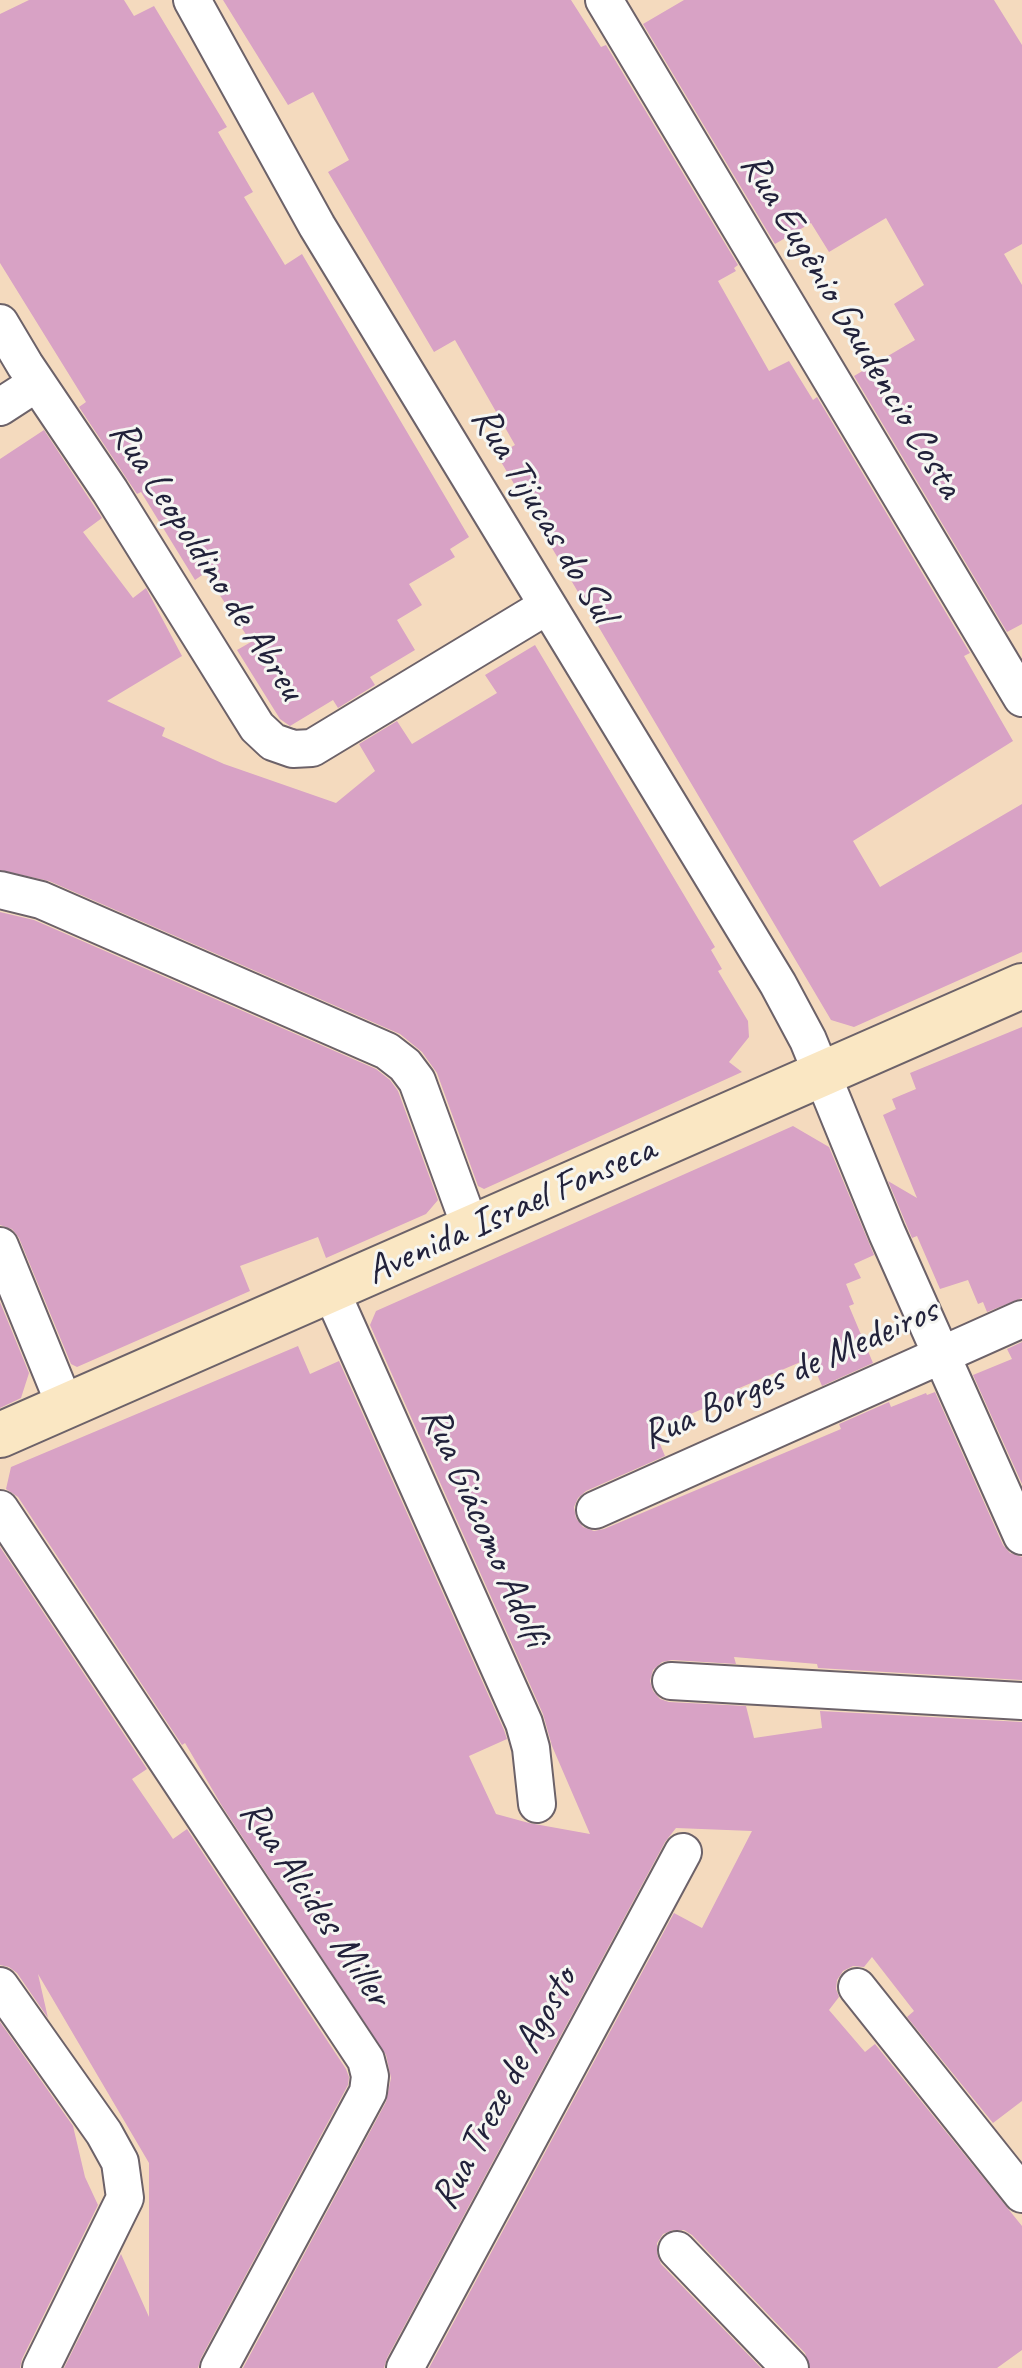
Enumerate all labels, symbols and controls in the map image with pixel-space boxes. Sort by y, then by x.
street label: Rua Eugênio Gaudencio Costa [729,145,973,507]
street label: Rua Tijucas do Sul [460,398,626,632]
street label: Rua Leopoldino de Abreu [98,412,314,710]
street label: Avenida Israel Fonseca [359,1126,663,1296]
street label: Rua Borges de Medeiros [634,1287,946,1461]
street label: Rua Giácomo Adolfi [410,1400,558,1654]
street label: Rua Alcides Miller [228,1792,402,2016]
street label: Rua Treze de Agosto [421,1960,589,2218]

